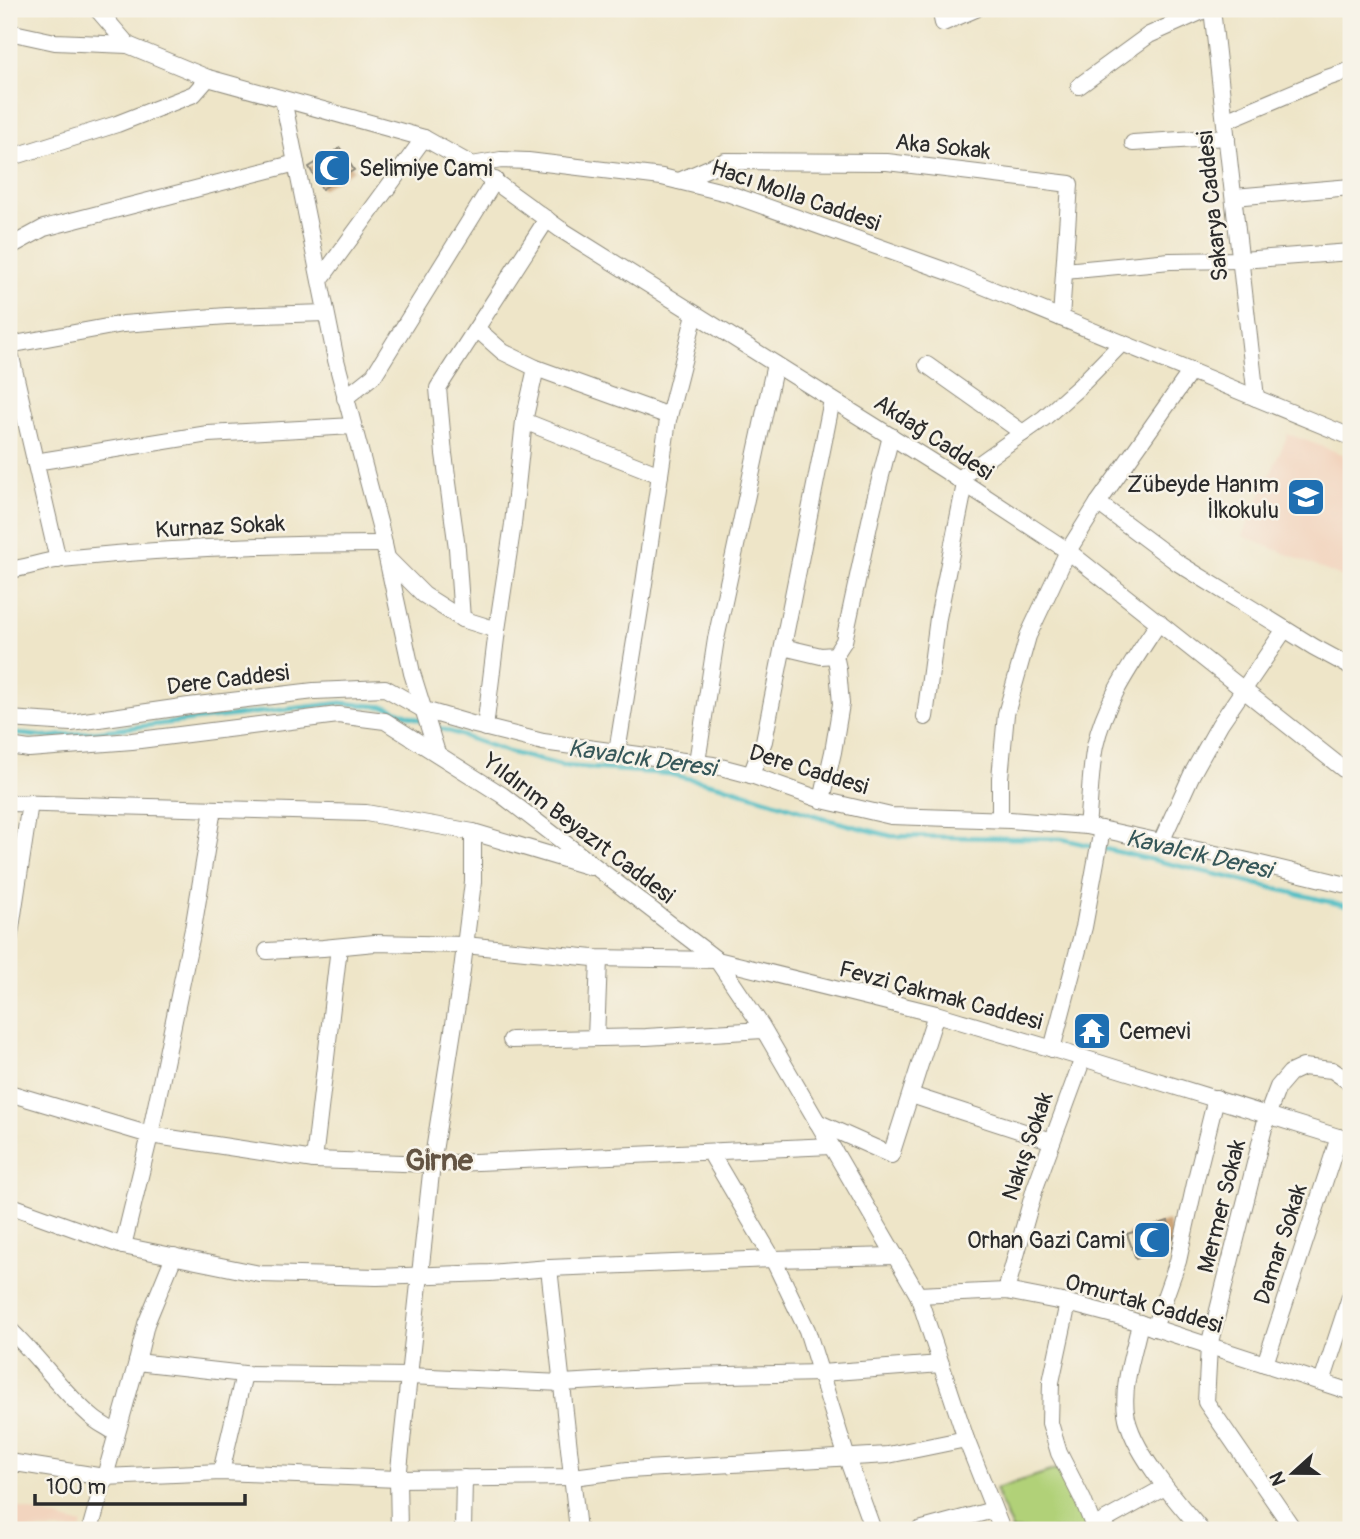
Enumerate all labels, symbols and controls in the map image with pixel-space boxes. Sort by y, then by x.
street label: Aka Sokak [894,127,993,166]
street label: Sakarya Caddesi [1190,129,1235,283]
mosque icon: Selimiye Cami [311,147,353,189]
street label: Hacı Molla Caddesi [707,153,884,238]
place label: Selimiye Cami [359,154,493,183]
street label: Akdağ Caddesi [868,388,999,487]
place label: Zübeyde Hanım İlkokulu [1127,470,1279,525]
school or university icon: Zübeyde Hanım İlkokulu [1285,476,1327,518]
street label: Kurnaz Sokak [154,509,286,544]
street label: Dere Caddesi [165,658,291,701]
water label: Kavalcık Deresi [566,734,721,784]
street label: Dere Caddesi [746,738,872,801]
street label: Yıldırım Beyazıt Caddesi [476,746,680,910]
water label: Kavalcık Deresi [1123,824,1278,886]
street label: Fevzi Çakmak Caddesi [836,954,1046,1037]
temple icon: Cemevi [1071,1010,1113,1052]
place label: Cemevi [1119,1017,1191,1046]
street label: Nakış Sokak [995,1088,1060,1204]
street label: Mermer Sokak [1191,1136,1252,1276]
district label: Girne [405,1142,474,1179]
street label: Damar Sokak [1247,1180,1314,1308]
mosque icon: Orhan Gazi Cami [1131,1219,1173,1261]
place label: Orhan Gazi Cami [967,1226,1125,1255]
street label: Omurtak Caddesi [1062,1267,1226,1340]
north arrow [1258,1438,1328,1508]
scale bar [35,1462,245,1506]
text: N [1265,1468,1292,1489]
text: 100 m [46,1474,106,1501]

